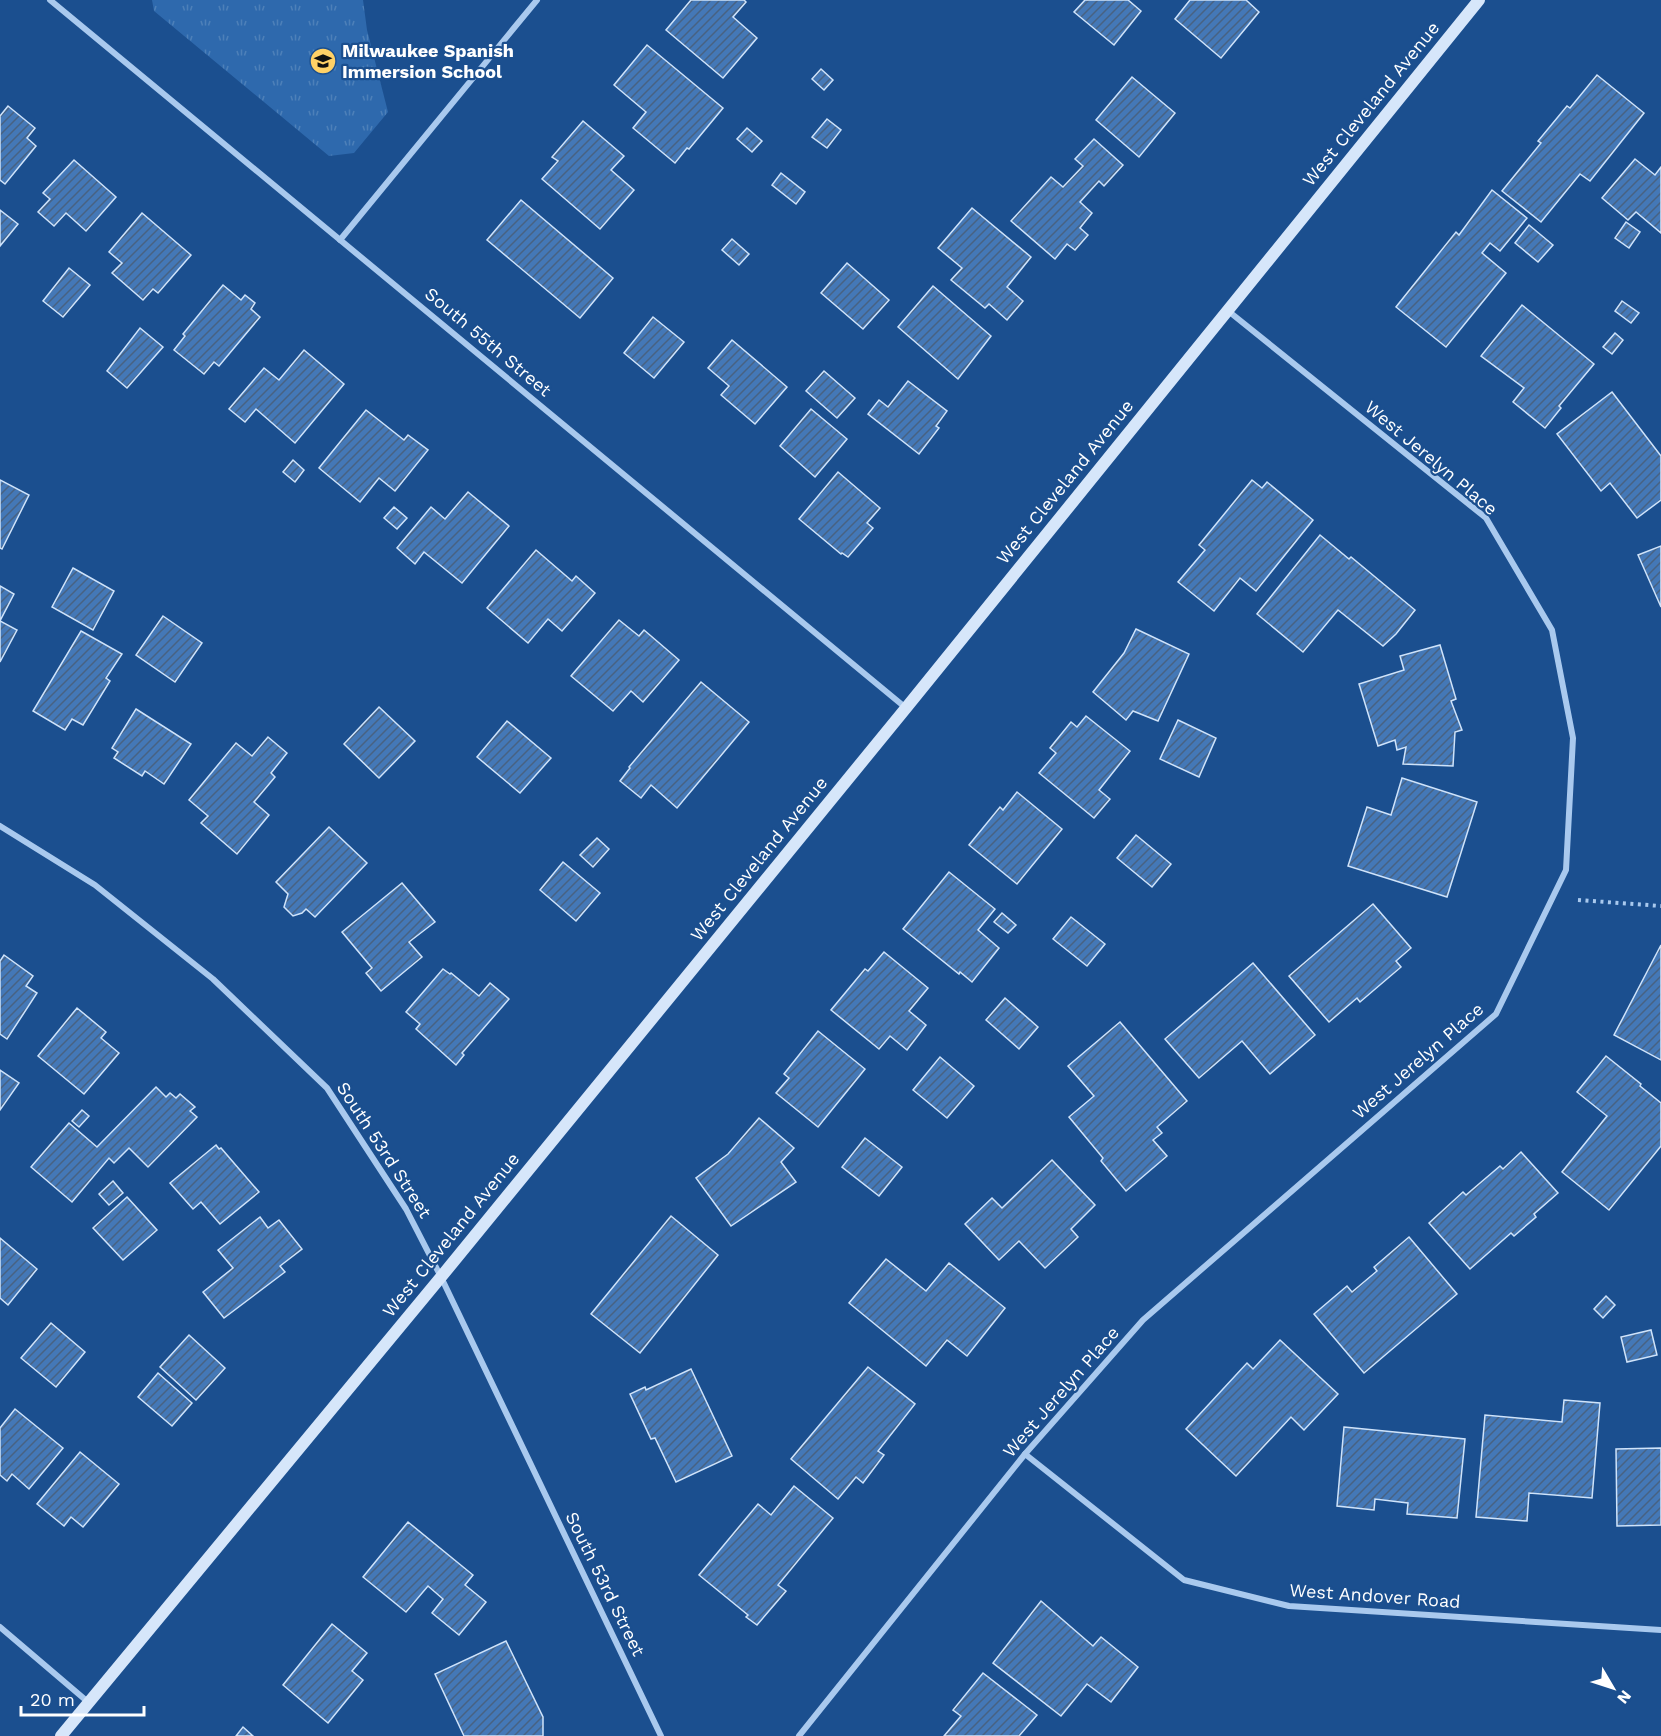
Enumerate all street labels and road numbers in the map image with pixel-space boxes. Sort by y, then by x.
street label: West Cleveland Avenue [1298,17,1443,190]
street label: South 55th Street [421,283,556,401]
street label: West Cleveland Avenue [992,395,1137,568]
street label: West Jerelyn Place [1361,396,1502,519]
street label: West Cleveland Avenue [686,772,831,945]
street label: West Jerelyn Place [1348,998,1487,1123]
street label: South 53rd Street [333,1078,436,1222]
street label: West Cleveland Avenue [378,1148,523,1321]
street label: West Jerelyn Place [998,1322,1123,1461]
street label: South 53rd Street [561,1508,650,1660]
street label: West Andover Road [1289,1579,1461,1612]

